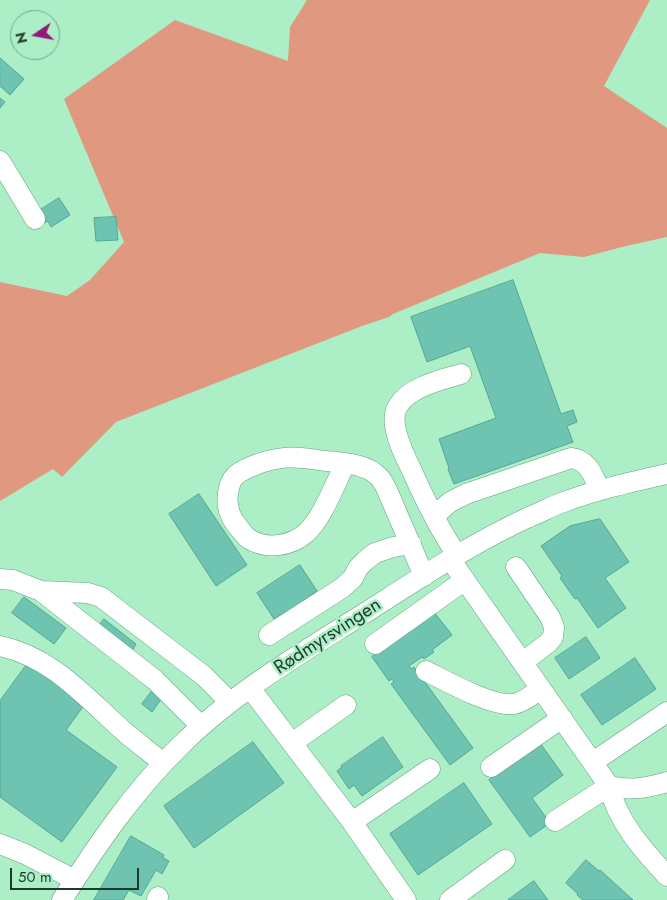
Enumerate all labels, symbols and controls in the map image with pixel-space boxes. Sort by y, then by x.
north arrow [10,10,60,60]
text: N [10,30,32,45]
street label: Rødmyrsvingen [270,594,386,680]
scale bar [12,858,141,890]
text: 50 m [18,866,52,888]

